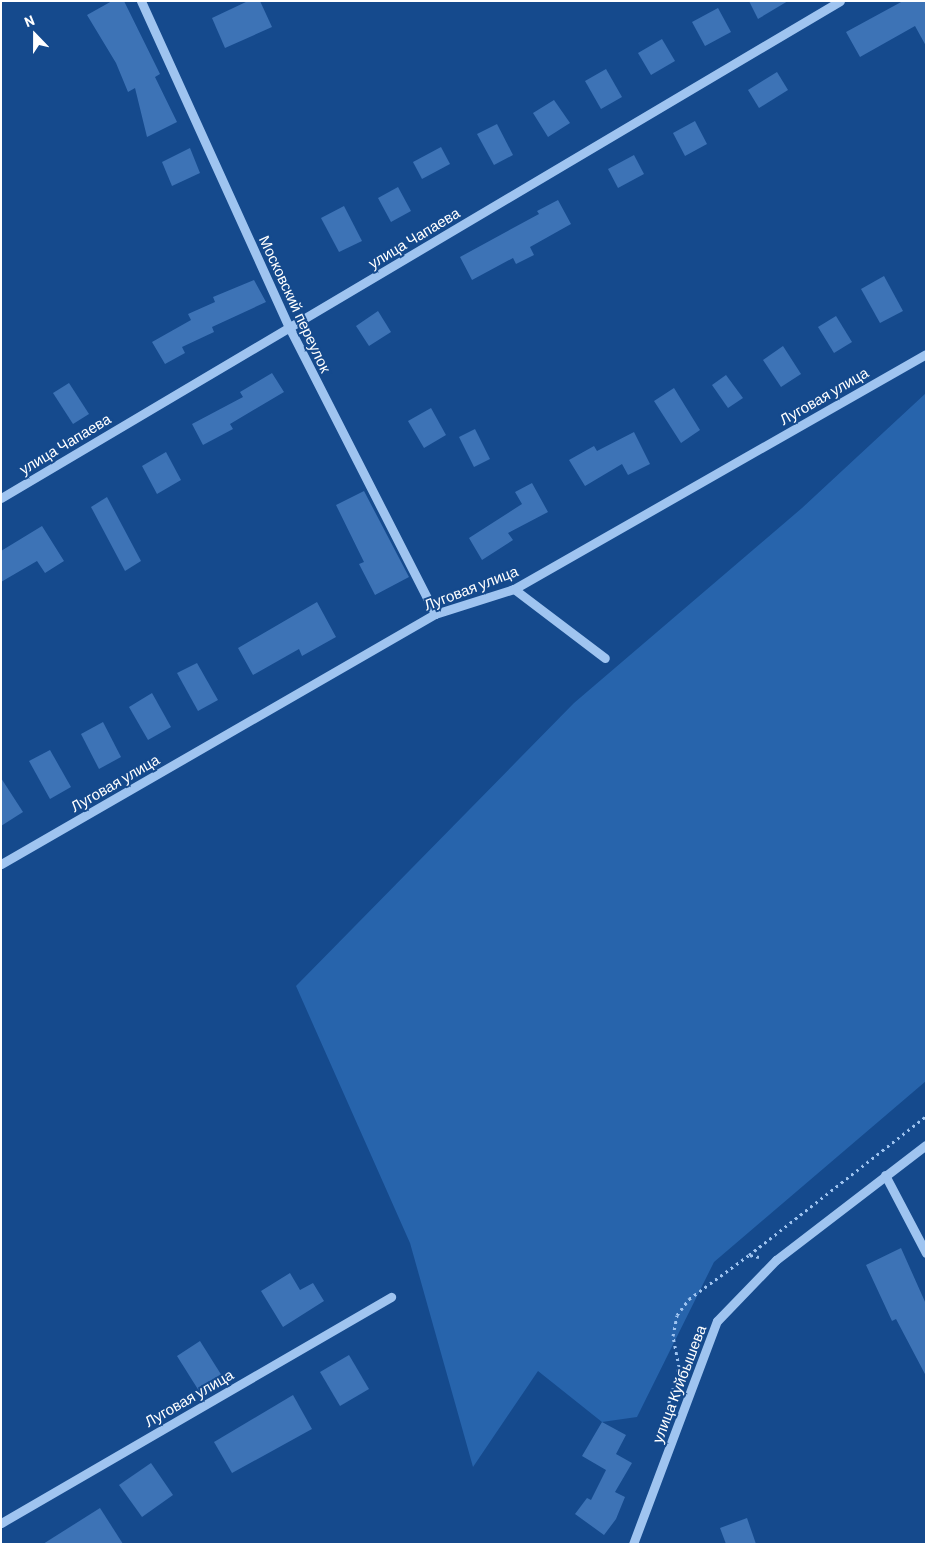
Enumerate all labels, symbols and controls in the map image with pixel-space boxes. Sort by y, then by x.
north arrow [10,10,60,60]
text: N [22,11,37,30]
street label: улица Чапаева [365,204,463,272]
street label: Московский переулок [255,233,335,375]
street label: Луговая улица [776,363,872,429]
street label: улица Чапаева [16,410,114,478]
street label: Луговая улица [421,562,521,614]
street label: Луговая улица [67,750,163,816]
street label: улица Куйбышева [648,1323,710,1445]
street label: Луговая улица [141,1365,237,1431]

